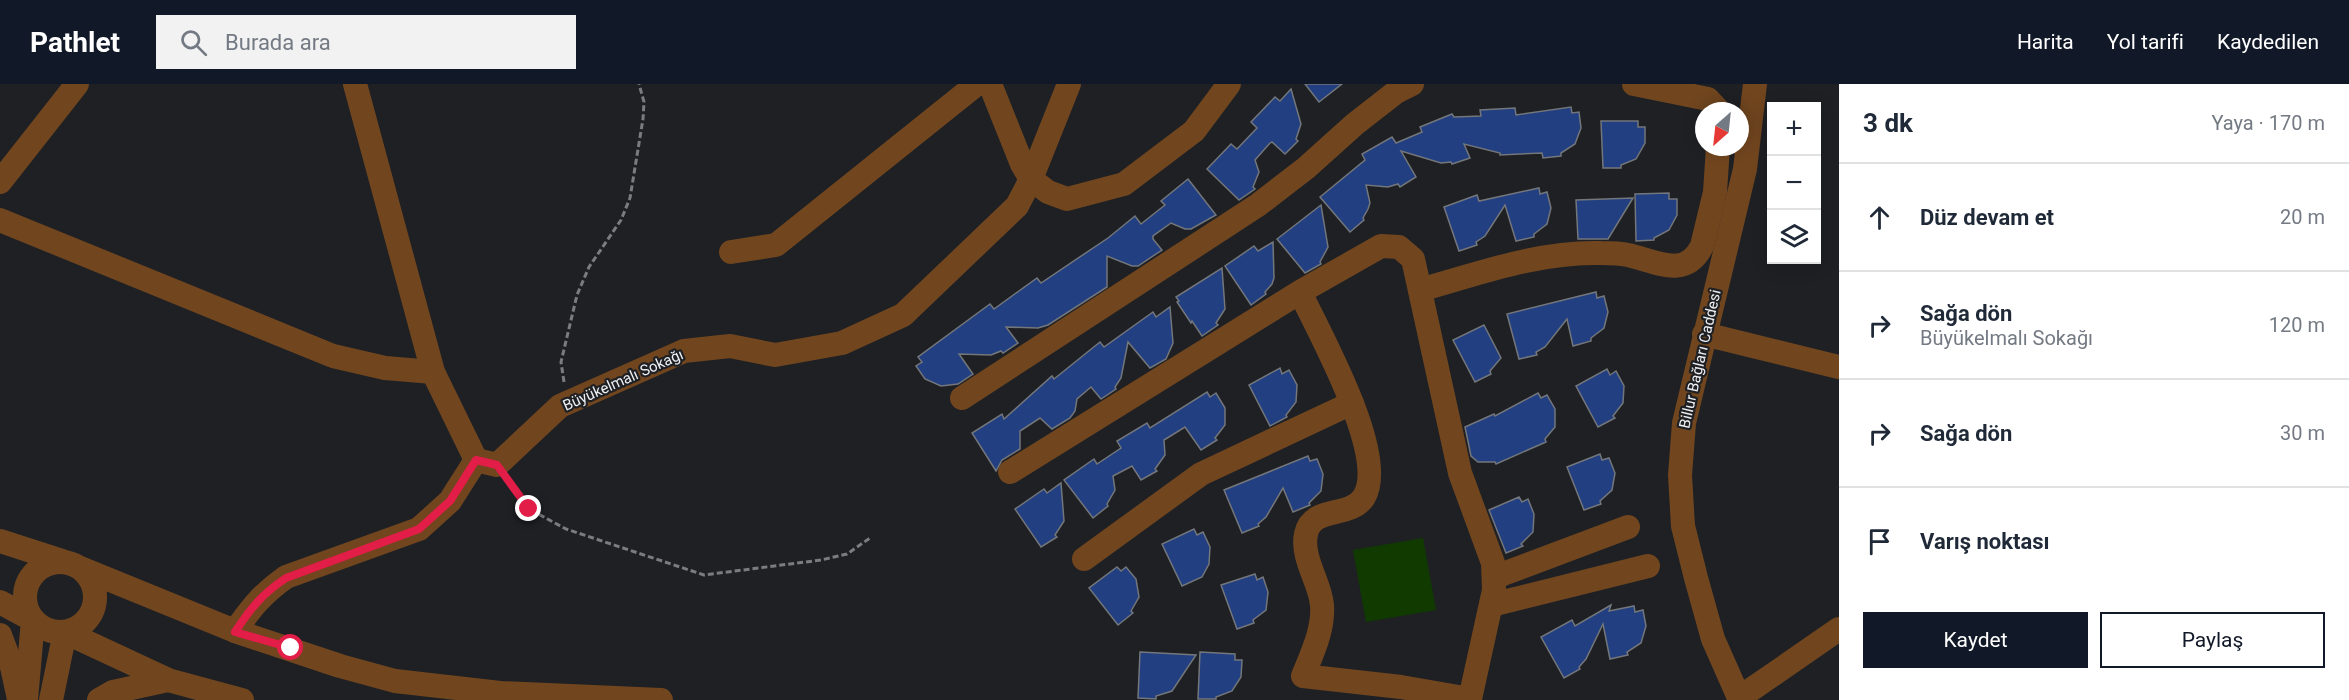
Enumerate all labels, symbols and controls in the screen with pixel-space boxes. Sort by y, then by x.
search box [156,15,576,69]
text: Pathlet [30,26,120,59]
icon: search [177,26,210,59]
text: Burada ara [225,30,331,55]
text: Harita [2017,30,2074,54]
text: Yol tarifi [2107,30,2184,54]
text: Kaydedilen [2217,30,2319,54]
north arrow [1695,102,1749,156]
map controls [1767,102,1821,264]
button: + [1767,102,1821,156]
text: 3 dk [1863,108,1913,138]
text: Yaya · 170 m [2211,111,2325,135]
button: − [1767,156,1821,210]
icon: ahead [1863,201,1896,234]
text: Düz devam et [1920,205,2054,230]
text: 20 m [2280,205,2325,229]
button: layers [1767,210,1821,264]
street label: Billur Bağları Caddesi [1675,288,1725,430]
text: Sağa dön [1920,301,2012,326]
icon: right [1863,309,1896,342]
text: 120 m [2269,313,2325,337]
text: Büyükelmalı Sokağı [1920,326,2093,350]
street label: Büyükelmalı Sokağı [560,345,686,415]
icon: right [1863,417,1896,450]
text: Sağa dön [1920,421,2012,446]
text: 30 m [2280,421,2325,445]
route end [515,495,541,521]
icon: arrive [1863,525,1896,558]
text: Varış noktası [1920,529,2050,554]
button: Kaydet [1863,612,2088,668]
button: Paylaş [2100,612,2325,668]
route start [277,634,303,660]

